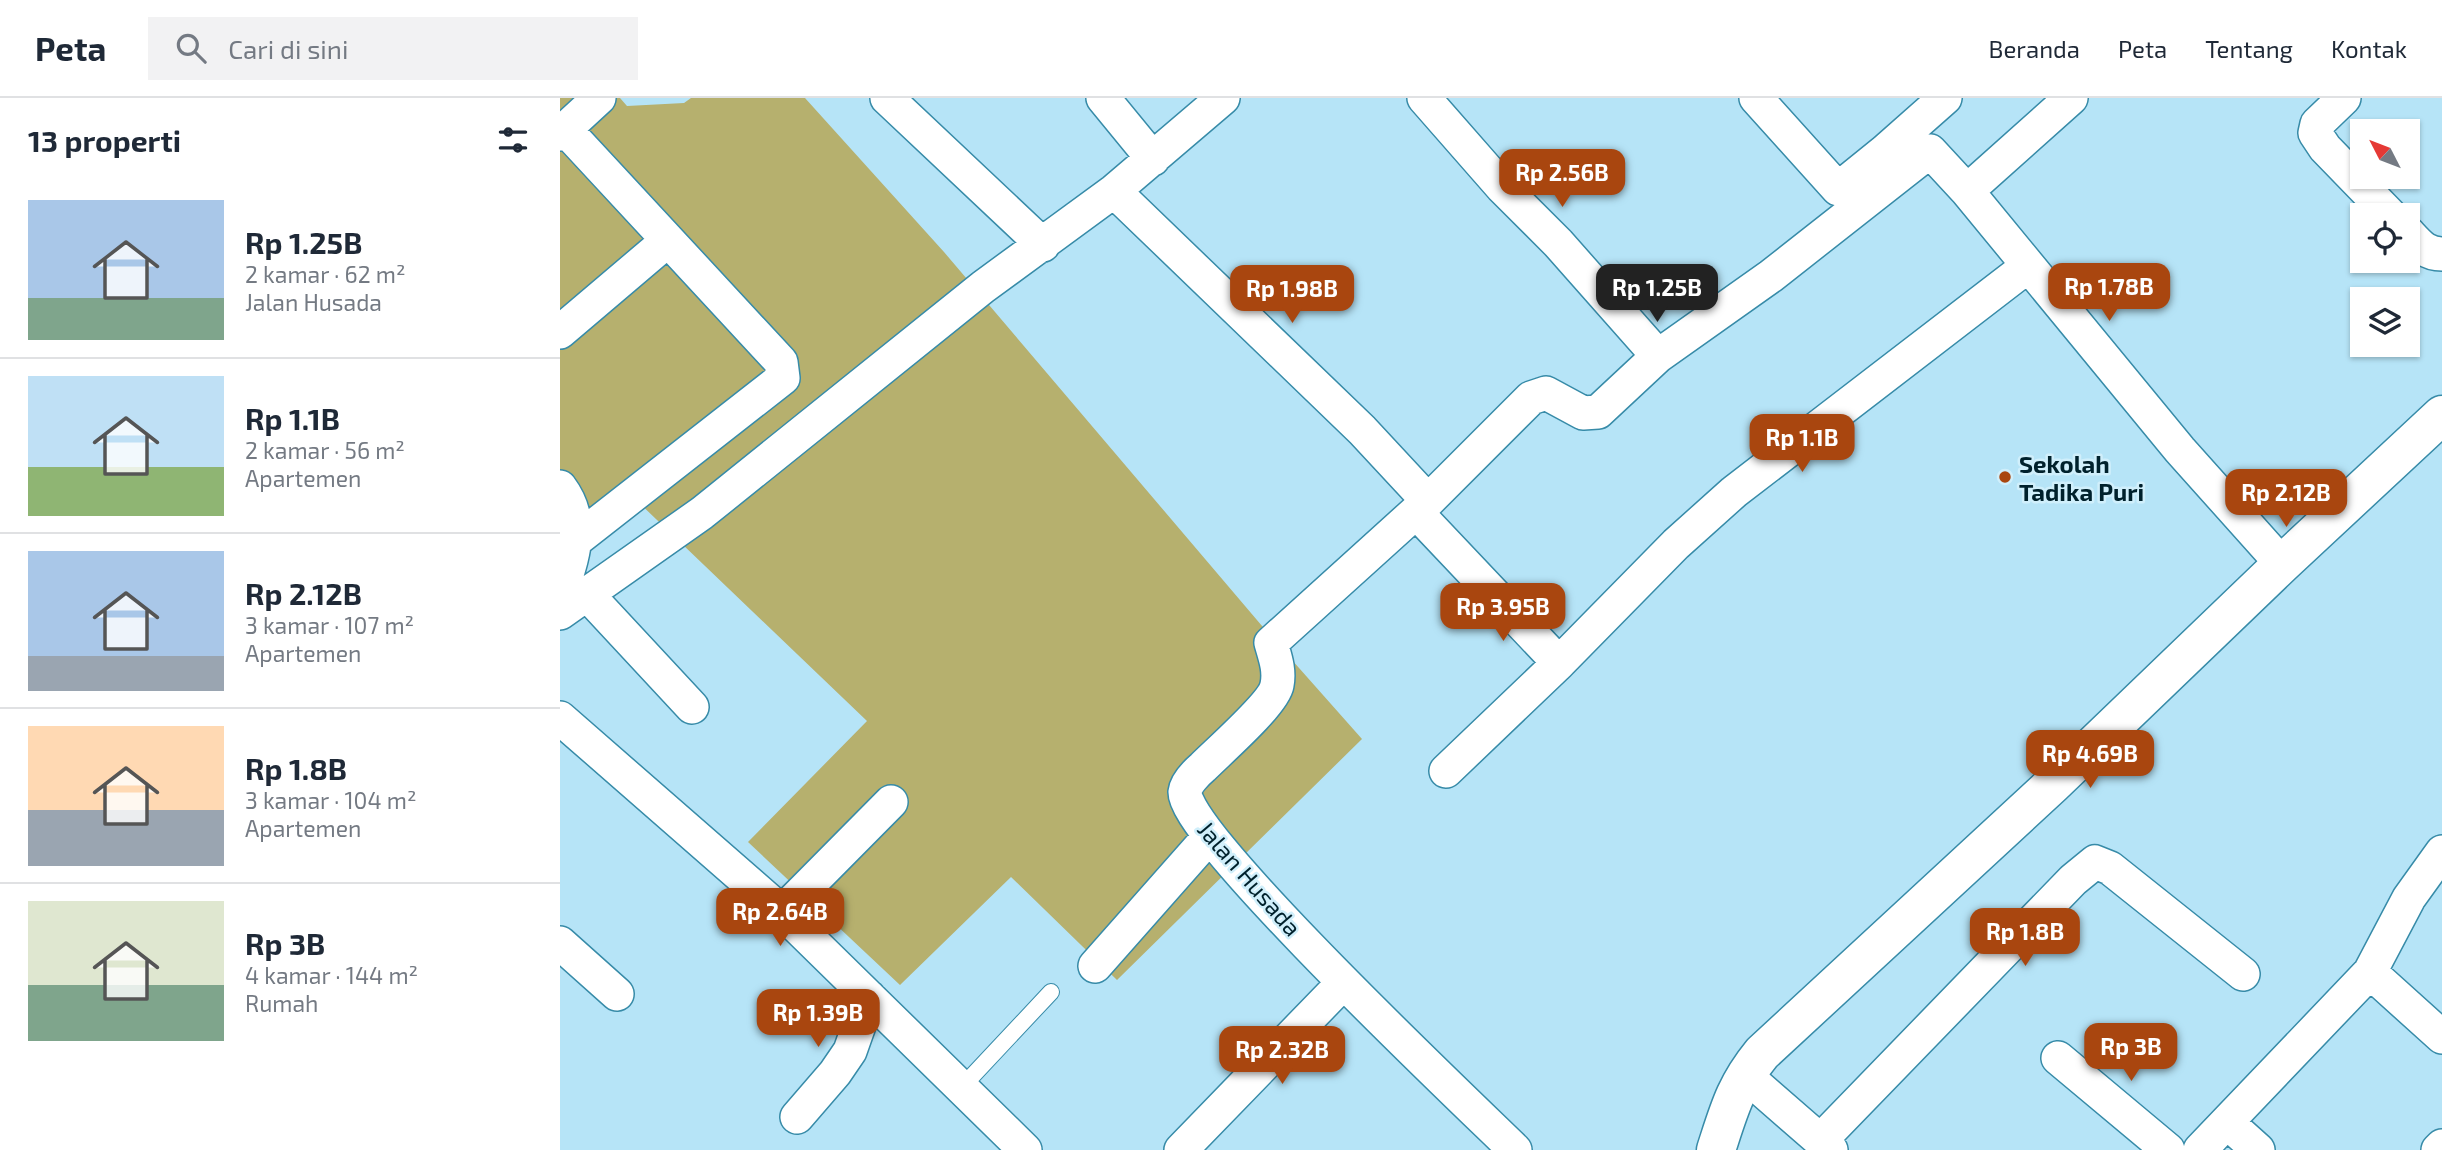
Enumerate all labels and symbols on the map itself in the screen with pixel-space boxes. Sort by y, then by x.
north arrow [2350,119,2420,189]
pin: Rp 2.56B [1490,150,1634,209]
pin: Rp 1.25B [1585,264,1729,324]
pin: Rp 1.78B [2037,264,2181,323]
pin: Rp 1.98B [1220,266,1364,325]
pin: Rp 1.1B [1737,414,1867,474]
place label: Sekolah Tadika Puri [2019,449,2144,506]
marker: Sekolah Tadika Puri [1997,469,2013,485]
pin: Rp 2.12B [2214,470,2358,529]
pin: Rp 3.95B [1431,584,1575,643]
pin: Rp 4.69B [2018,730,2162,790]
street label: Jalan Husada [1192,815,1308,941]
pin: Rp 2.64B [708,888,852,948]
pin: Rp 1.8B [1960,908,2090,968]
pin: Rp 1.39B [746,990,890,1049]
pin: Rp 3B [2082,1024,2180,1083]
pin: Rp 2.32B [1210,1026,1354,1086]

